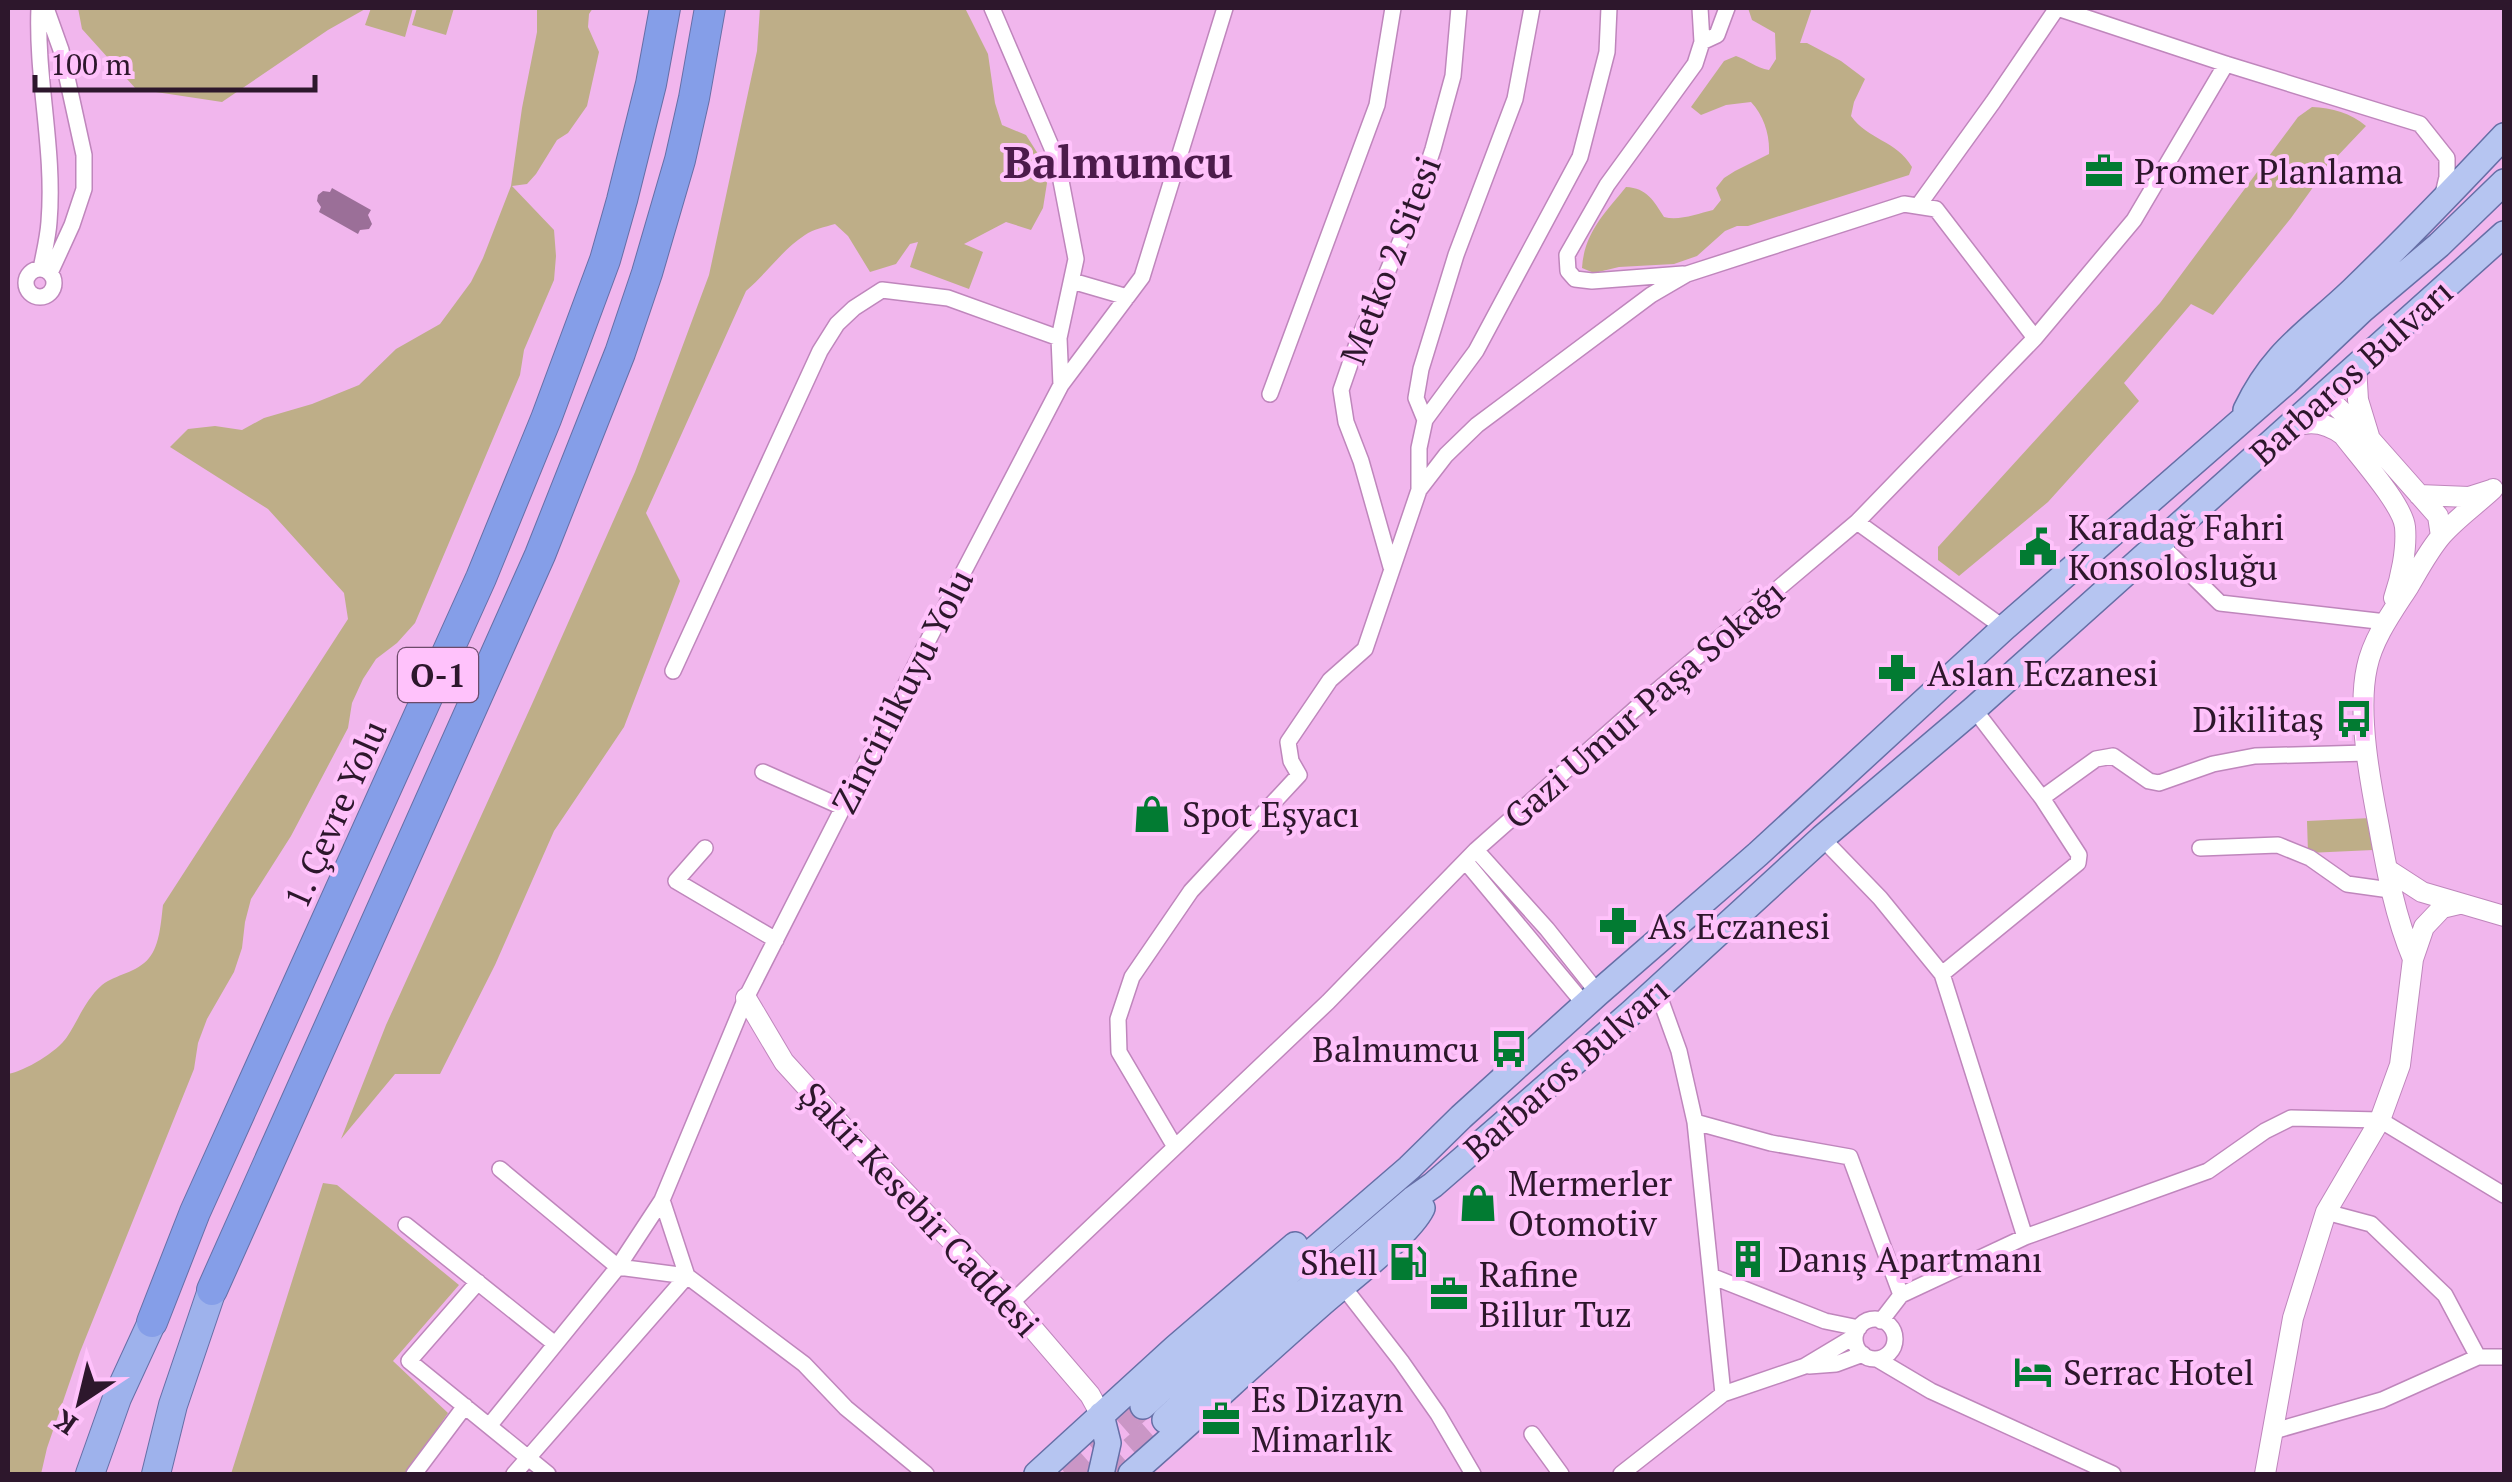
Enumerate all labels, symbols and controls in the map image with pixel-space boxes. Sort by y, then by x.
scale bar [35,30,315,92]
text: 100 m [50,44,131,84]
district label: Balmumcu [1003,131,1233,191]
place label: Promer Planlama [2134,148,2403,194]
street label: Metko 2 Sitesi [1329,149,1451,371]
office icon: Promer Planlama [2083,150,2125,192]
street label: Barbaros Bulvarı [2240,269,2462,475]
place label: Karadağ Fahri Konsolosluğu [2068,504,2285,590]
public building icon: Karadağ Fahri Konsolosluğu [2017,526,2059,568]
street label: Zincirlikuyu Yolu [821,561,983,821]
street label: Gazi Umur Paşa Sokağı [1494,570,1794,838]
road number: O-1 [398,648,478,702]
place label: Aslan Eczanesi [1927,650,2158,696]
pharmacy icon: Aslan Eczanesi [1876,652,1918,694]
place label: Dikilitaş [2193,696,2324,742]
bus stop icon: Dikilitaş [2333,698,2375,740]
street label: 1. Çevre Yolu [273,713,397,915]
place label: Spot Eşyacı [1182,791,1359,837]
shop icon: Spot Eşyacı [1131,793,1173,835]
place label: As Eczanesi [1648,903,1830,949]
pharmacy icon: As Eczanesi [1597,905,1639,947]
street label: Barbaros Bulvarı [1454,967,1678,1171]
place label: Balmumcu [1312,1026,1479,1072]
bus stop icon: Balmumcu [1488,1028,1530,1070]
street label: Şakir Kesebir Caddesi [790,1072,1050,1346]
place label: Mermerler Otomotiv [1508,1160,1673,1246]
shop icon: Mermerler Otomotiv [1457,1182,1499,1224]
place label: Danış Apartmanı [1778,1236,2042,1282]
building icon: Danış Apartmanı [1727,1238,1769,1280]
place label: Shell [1300,1239,1378,1285]
fuel station icon: Shell [1387,1241,1429,1283]
place label: Rafine Billur Tuz [1479,1251,1632,1337]
office icon: Rafine Billur Tuz [1428,1273,1470,1315]
place label: Serrac Hotel [2063,1349,2254,1395]
hotel icon: Serrac Hotel [2012,1351,2054,1393]
north arrow [30,1352,130,1452]
place label: Es Dizayn Mimarlık [1251,1376,1404,1462]
office icon: Es Dizayn Mimarlık [1200,1398,1242,1440]
text: K [47,1402,84,1444]

